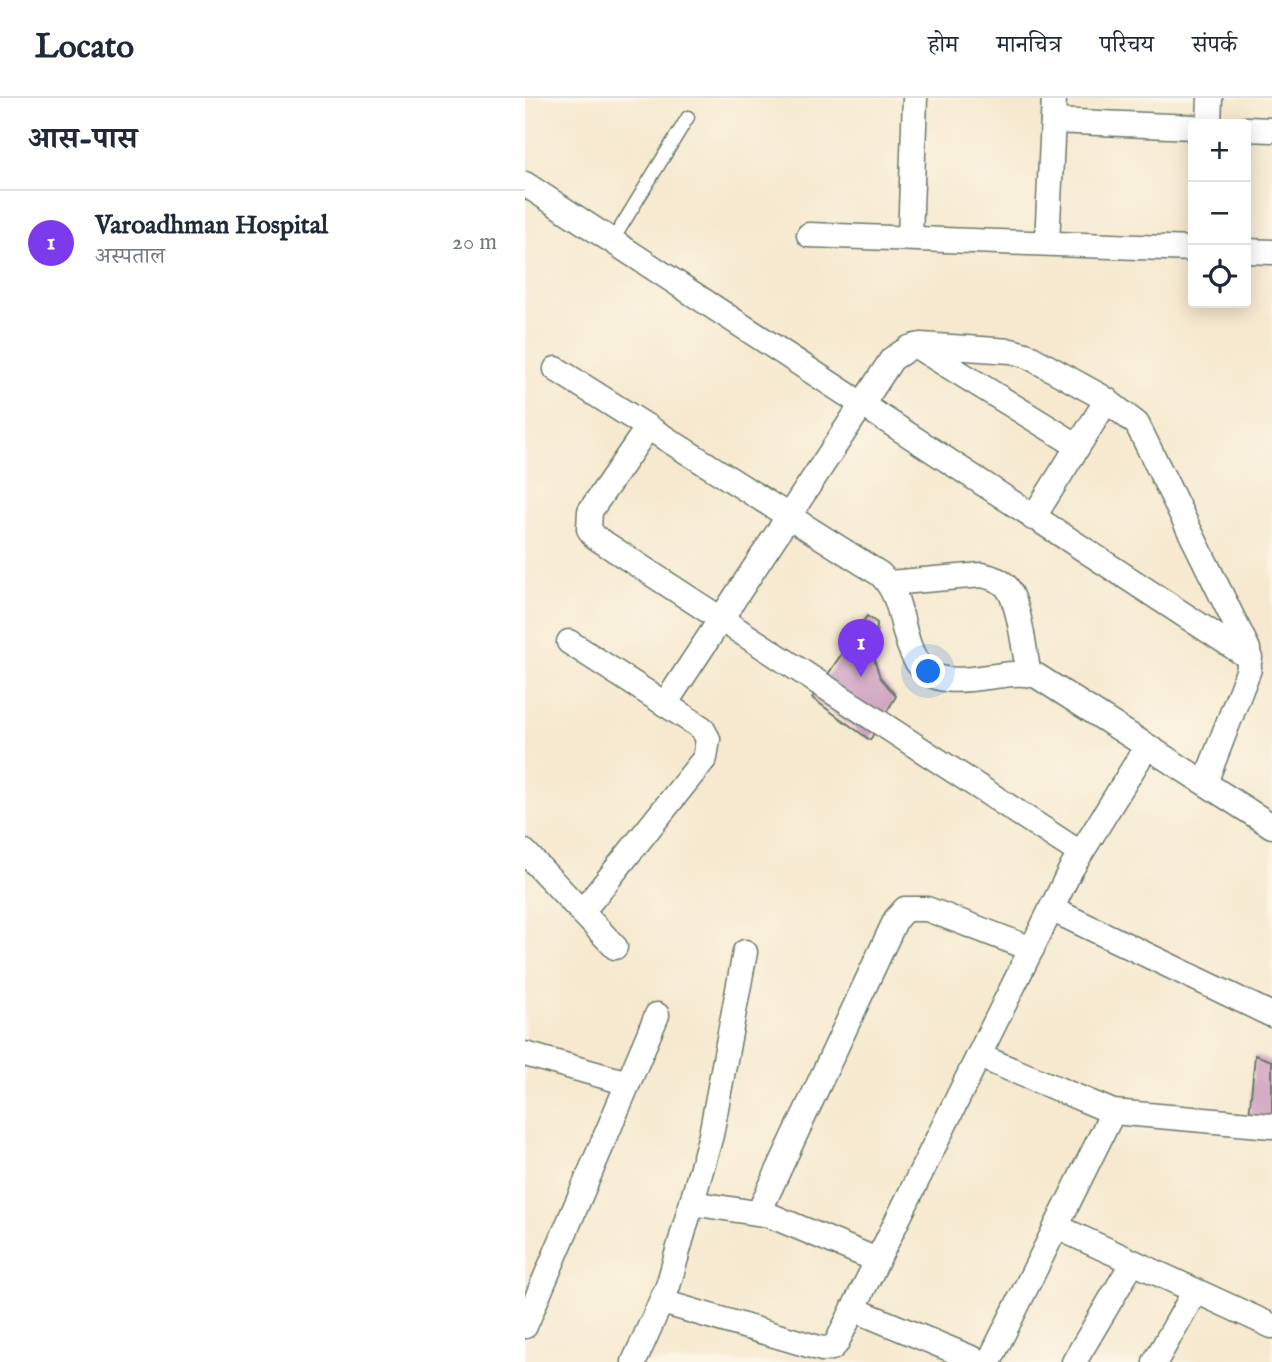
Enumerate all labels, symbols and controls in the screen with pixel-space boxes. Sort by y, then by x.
text: Locato [35,27,134,69]
text: होम [928,30,958,61]
text: मानचित्र [996,30,1062,61]
text: परिचय [1100,30,1154,61]
text: संपर्क [1192,30,1237,61]
map controls [1188,119,1251,308]
button: + [1188,119,1251,182]
text: आस-पास [28,121,137,159]
button: − [1188,182,1251,245]
text: Varoadhman Hospital [95,209,328,242]
text: 1 [47,228,55,257]
text: 20 m [452,228,497,257]
text: अस्पताल [95,242,165,271]
button: locate [1188,245,1251,308]
pin: 1 [838,619,884,677]
your location [911,654,945,688]

